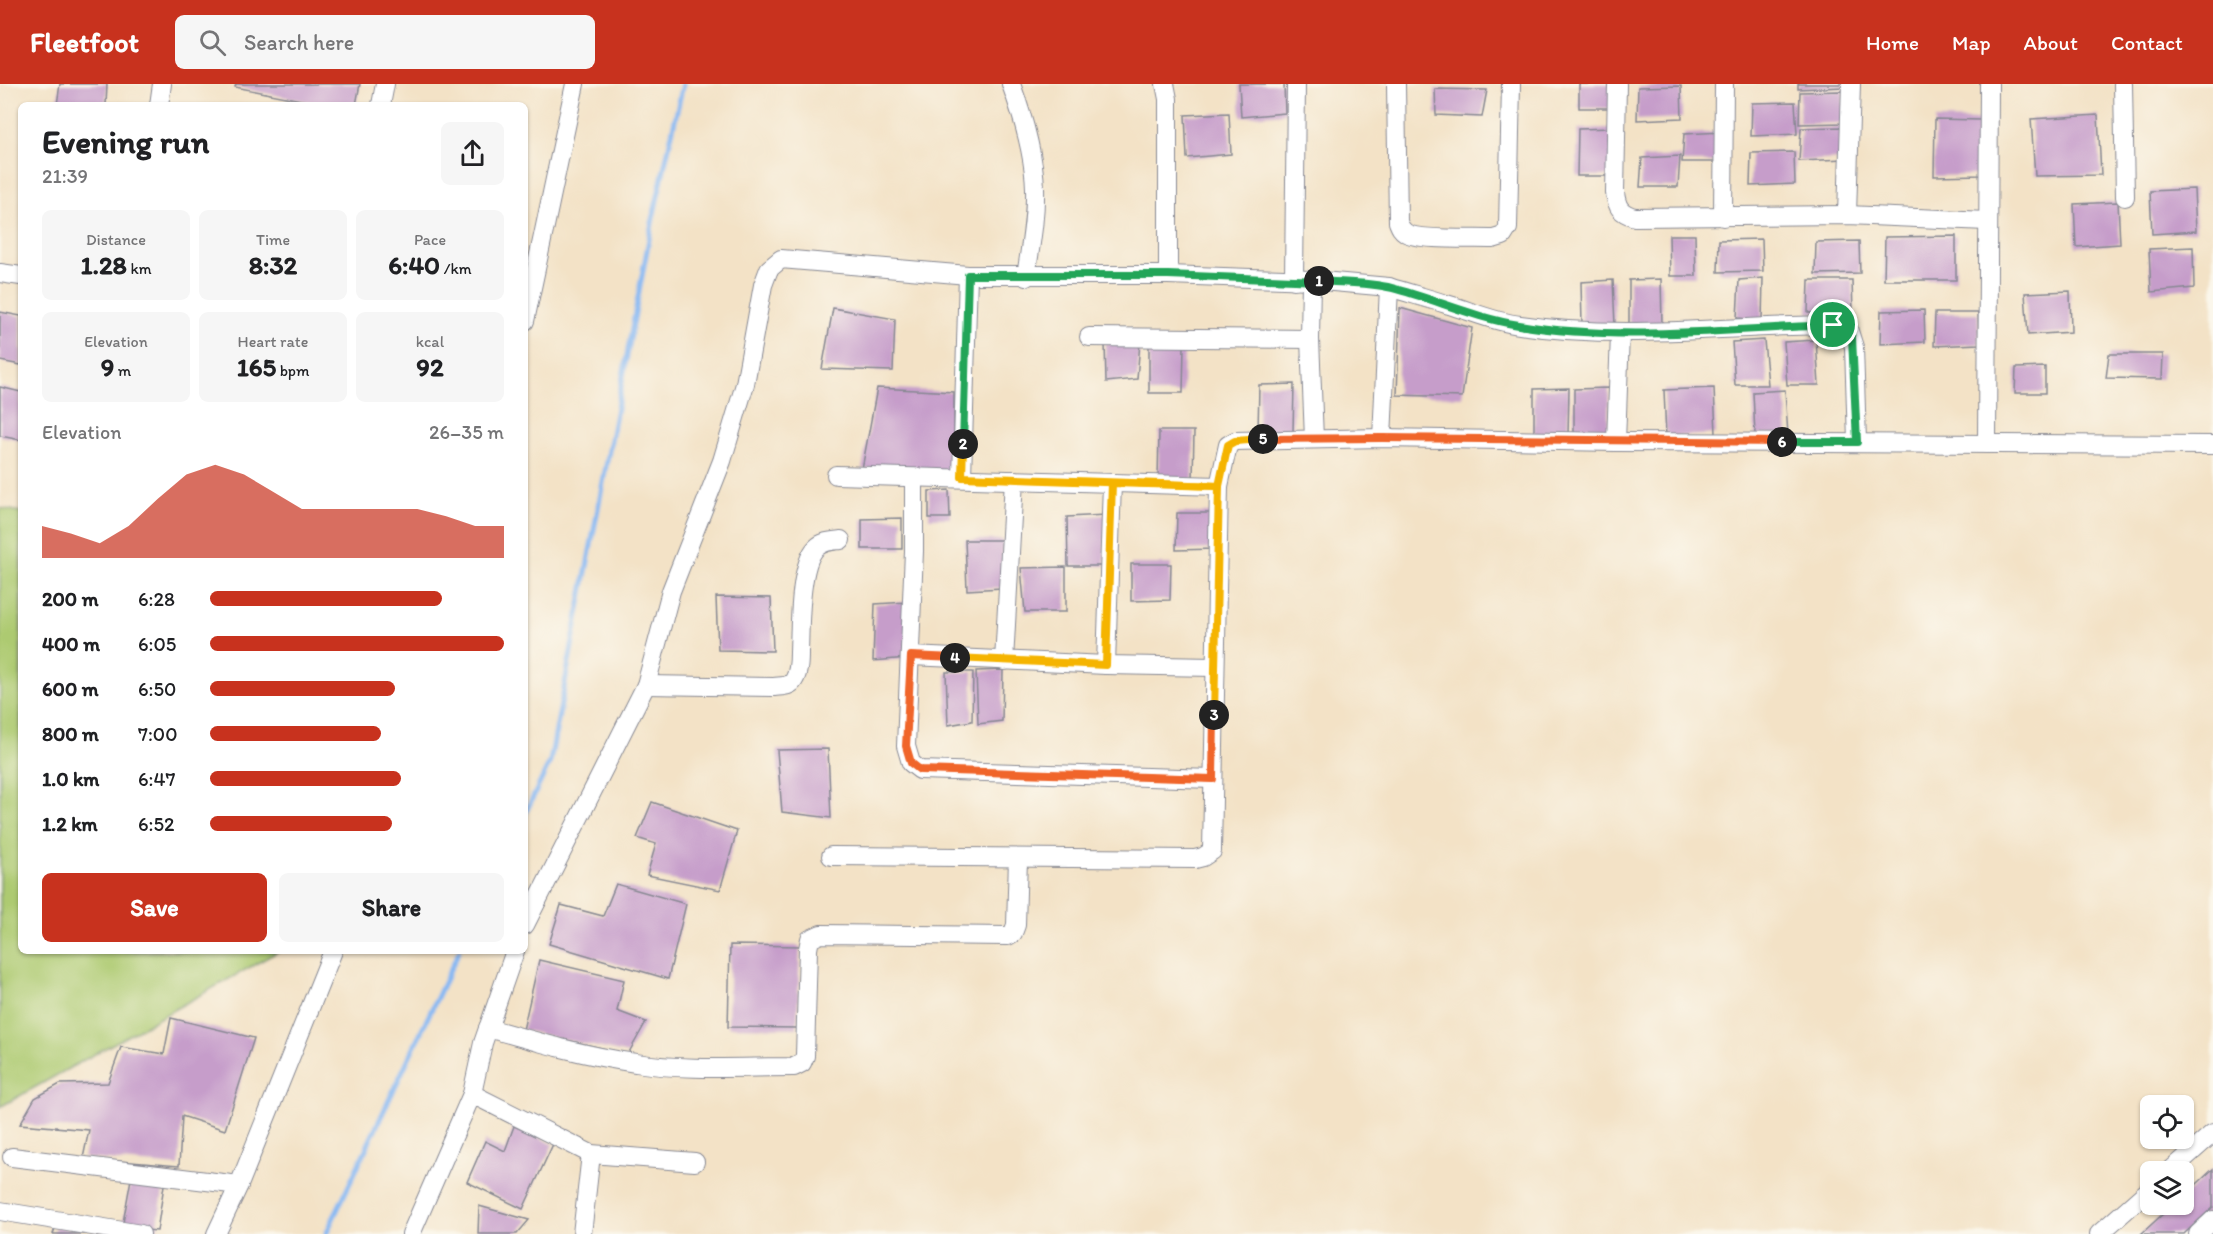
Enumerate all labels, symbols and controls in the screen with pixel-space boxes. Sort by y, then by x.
search box [175,15,595,69]
text: Fleetfoot [30,25,139,59]
icon: search [196,26,229,59]
text: Search here [244,29,354,56]
text: Home [1866,30,1919,55]
text: Map [1952,30,1991,55]
text: About [2024,30,2078,55]
text: Contact [2111,30,2183,55]
text: Evening run [42,122,209,161]
button: share [441,122,504,185]
text: 21:39 [42,164,88,188]
text: Distance [86,230,146,249]
text: Time [256,230,290,249]
text: Pace [414,230,446,249]
text: 1.28 [80,249,127,281]
text: 8:32 [249,249,297,281]
text: 6:40 [388,249,440,281]
text: km [127,259,152,278]
text: /km [440,259,472,278]
pin: 1 [1304,266,1334,296]
text: 1 [1315,271,1323,290]
pin [1807,299,1858,350]
icon: arrive [1816,308,1849,341]
text: Elevation [84,332,148,351]
text: Heart rate [238,332,308,351]
text: kcal [416,332,444,351]
text: 9 [101,351,114,383]
text: 165 [237,351,276,383]
text: 92 [416,351,444,383]
text: m [114,361,131,380]
text: bpm [276,361,309,380]
text: Elevation [42,420,121,444]
text: 26–35 m [429,420,504,444]
pin: 5 [1248,424,1278,454]
pin: 6 [1767,427,1797,457]
pin: 2 [948,429,978,459]
text: 5 [1259,429,1267,448]
text: 6 [1778,432,1786,451]
text: 2 [959,434,967,453]
text: 200 m [42,587,98,611]
text: 6:28 [138,587,175,611]
text: 400 m [42,632,100,656]
text: 6:05 [138,632,176,656]
pin: 4 [940,643,970,673]
text: 4 [950,648,960,667]
text: 600 m [42,677,99,701]
text: 6:50 [138,677,176,701]
pin: 3 [1199,700,1229,730]
text: 3 [1210,705,1218,724]
text: 800 m [42,722,99,746]
text: 7:00 [138,722,177,746]
text: 1.0 km [42,767,99,791]
text: 6:47 [138,767,175,791]
text: 1.2 km [42,812,98,836]
text: 6:52 [138,812,175,836]
button: Save [42,873,267,942]
button: Share [279,873,504,942]
map controls [2140,1095,2194,1215]
button: locate [2140,1095,2194,1149]
button: layers [2140,1161,2194,1215]

